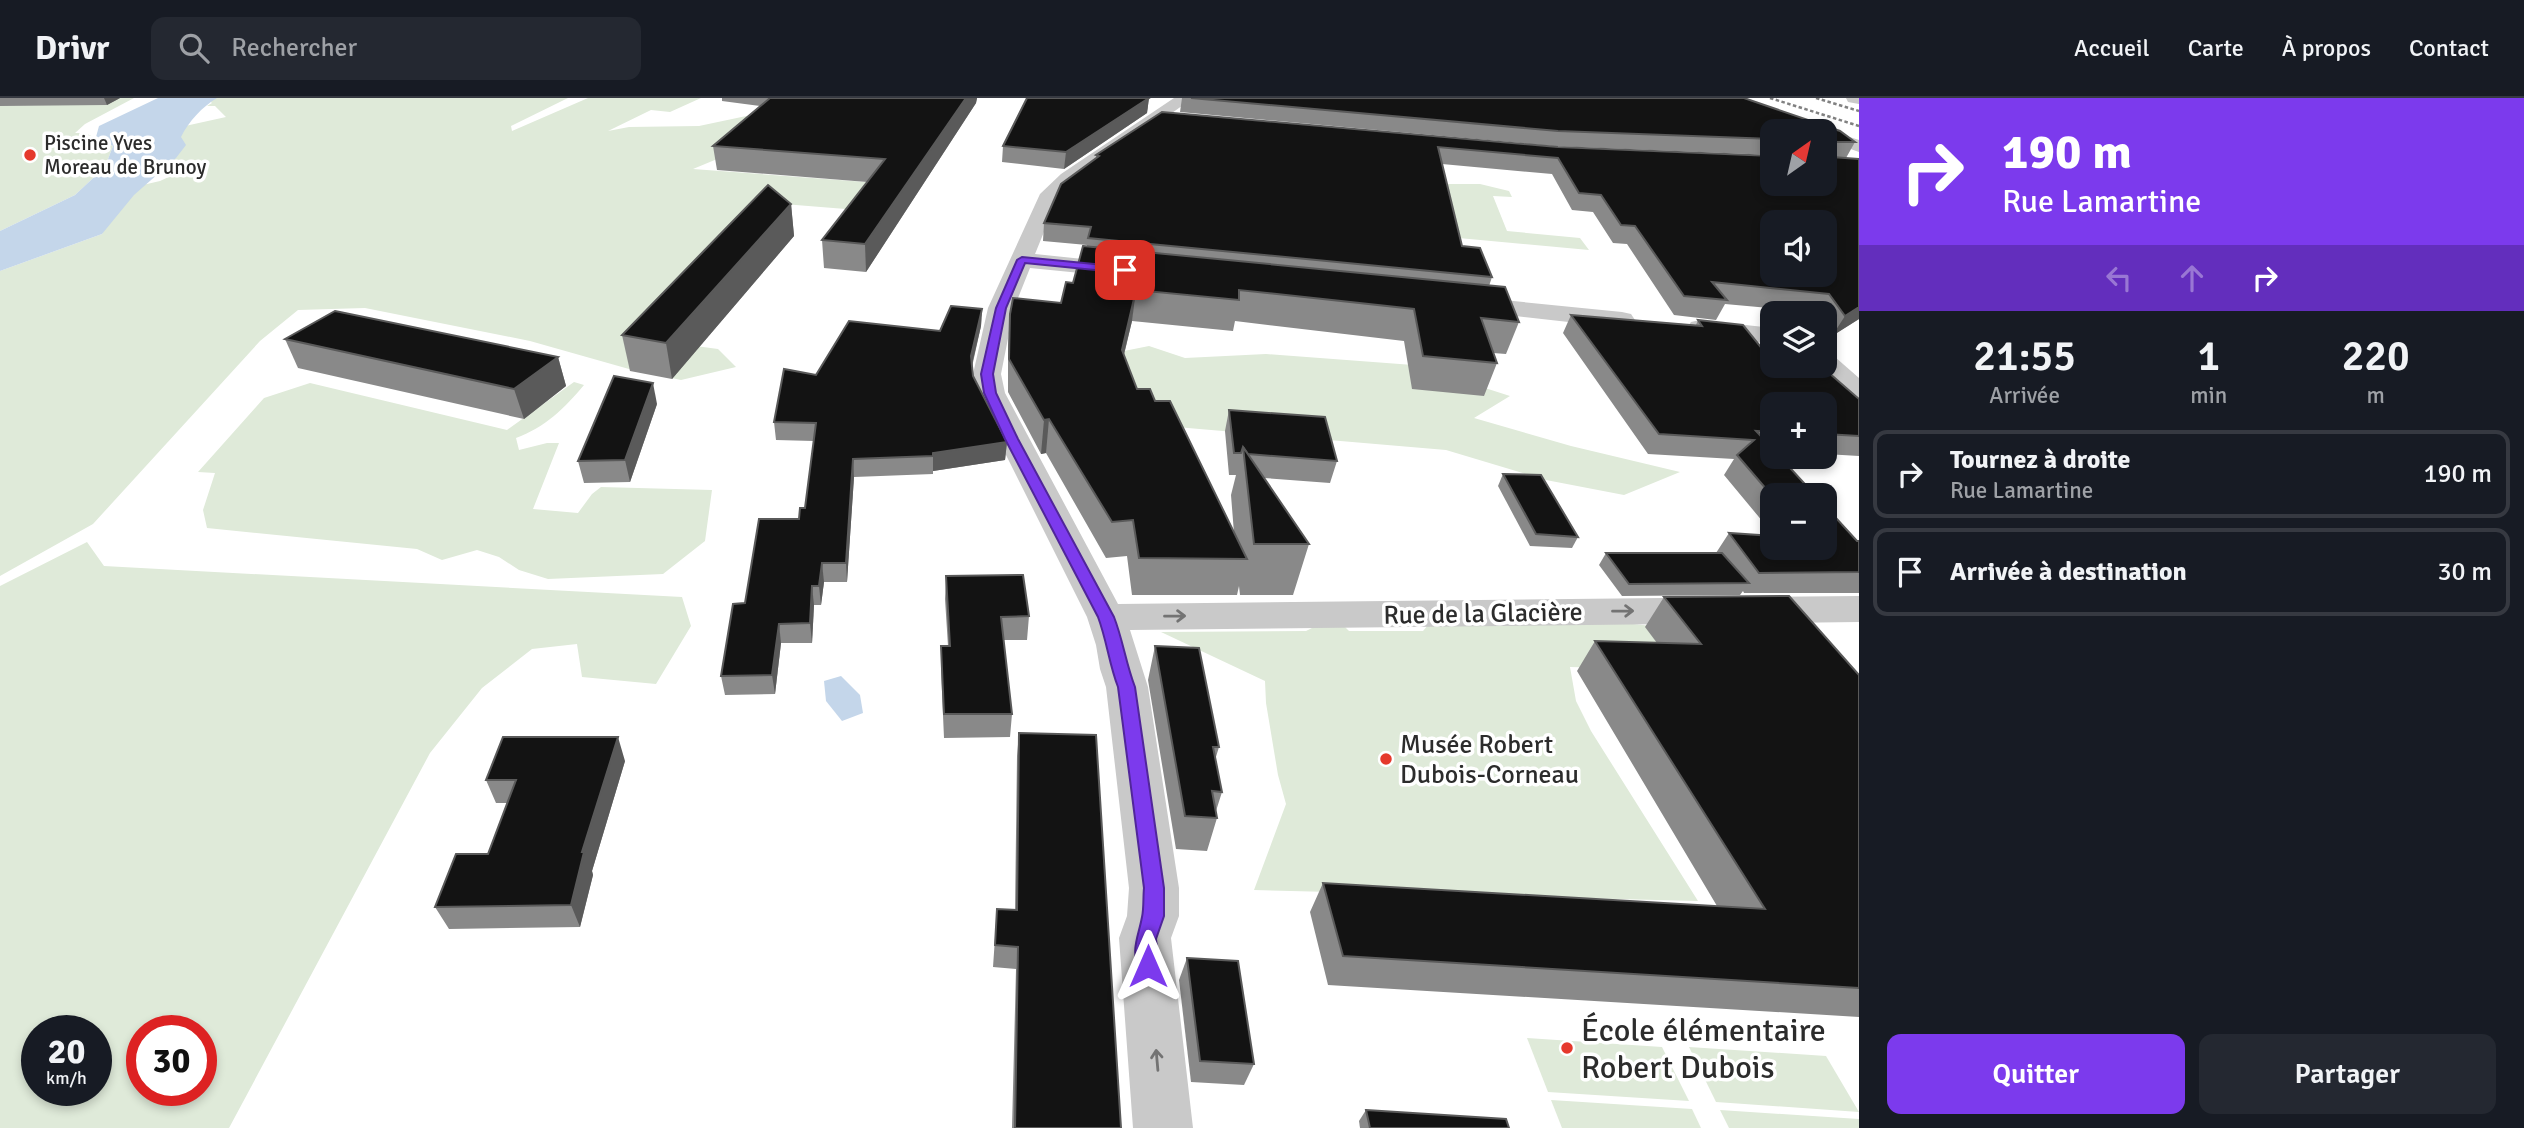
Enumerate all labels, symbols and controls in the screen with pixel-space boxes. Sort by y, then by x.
search box [151,17,641,80]
text: Drivr [35,28,109,69]
icon: search [175,29,213,67]
text: Rechercher [231,32,357,64]
text: Accueil [2074,33,2150,63]
text: Carte [2188,33,2244,63]
text: À propos [2282,33,2371,63]
text: Contact [2409,33,2489,63]
north arrow [1760,119,1838,196]
map controls [1760,119,1837,560]
text: 190 m [2002,122,2132,182]
icon: right [1887,126,1978,217]
place label: Piscine Yves Moreau de Brunoy [44,130,206,180]
marker: Piscine Yves Moreau de Brunoy [22,147,38,163]
text: Rue Lamartine [2002,182,2201,221]
button: sound [1760,210,1837,287]
pin [1095,240,1155,300]
icon: arrive [1106,251,1144,289]
icon: left [2100,259,2138,297]
icon: ahead [2173,259,2211,297]
icon: right [2246,259,2284,297]
button: layers [1760,301,1837,378]
text: 21:55 [1973,331,2076,382]
text: 1 [2197,331,2220,382]
text: 220 [2342,331,2410,382]
text: Arrivée [1989,381,2060,410]
text: min [2190,381,2227,410]
text: m [2366,381,2385,410]
button: + [1760,392,1837,469]
text: Tournez à droite [1950,444,2130,476]
icon: right [1891,455,1929,493]
text: 190 m [2423,458,2492,490]
text: Rue Lamartine [1950,476,2093,505]
button: − [1760,483,1837,560]
icon: arrive [1891,553,1929,591]
text: Arrivée à destination [1950,556,2187,588]
text: 30 m [2437,556,2492,588]
street label: Rue de la Glacière [1383,596,1583,632]
one-way arrow [1611,604,1634,618]
one-way arrow [1163,609,1186,623]
place label: Musée Robert Dubois-Corneau [1400,729,1579,791]
marker: Musée Robert Dubois-Corneau [1378,751,1394,767]
position arrow [1111,929,1185,1003]
place label: École élémentaire Robert Dubois [1581,1011,1826,1087]
speed limit sign: 30 [126,1015,217,1106]
text: 20 [48,1030,85,1073]
button: Quitter [1887,1034,2185,1114]
button: Partager [2199,1034,2496,1114]
marker: École élémentaire Robert Dubois [1559,1040,1575,1056]
one-way arrow [1150,1049,1163,1072]
text: km/h [46,1067,87,1089]

